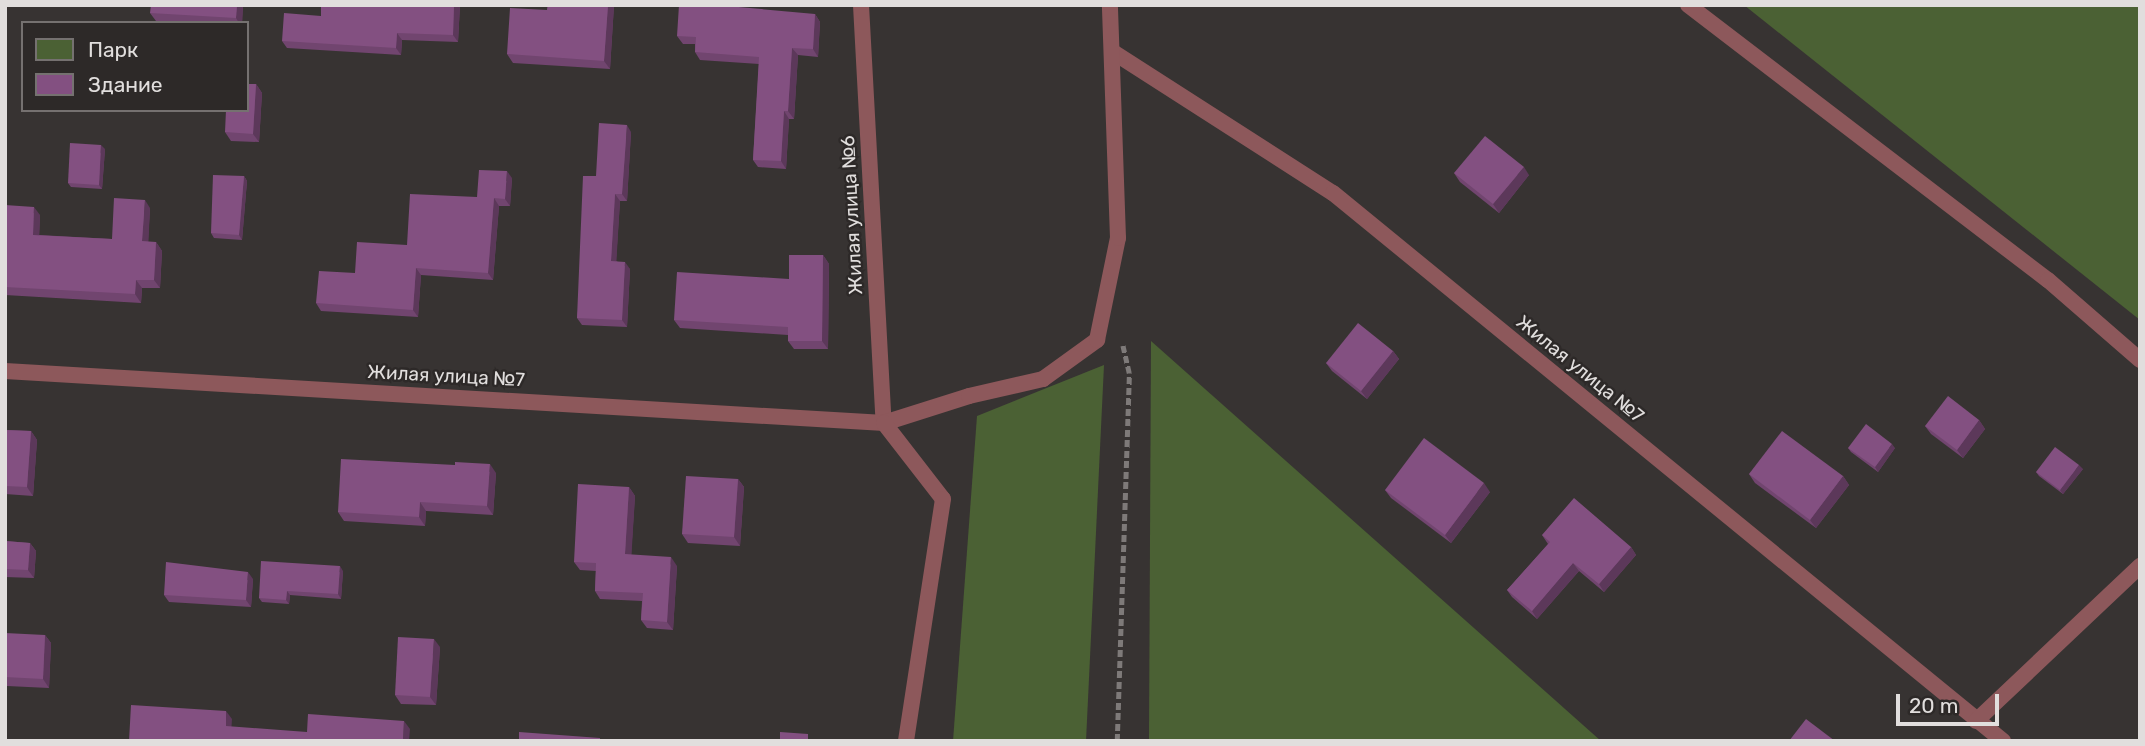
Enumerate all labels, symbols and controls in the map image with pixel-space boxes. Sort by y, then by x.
legend [21,21,248,112]
text: Парк [88,37,138,62]
text: Здание [88,72,163,97]
street label: Жилая улица №6 [836,135,868,295]
street label: Жилая улица №7 [1512,311,1648,427]
street label: Жилая улица №7 [367,360,525,392]
scale bar [1900,680,2003,724]
text: 20 m [1909,693,1958,718]

